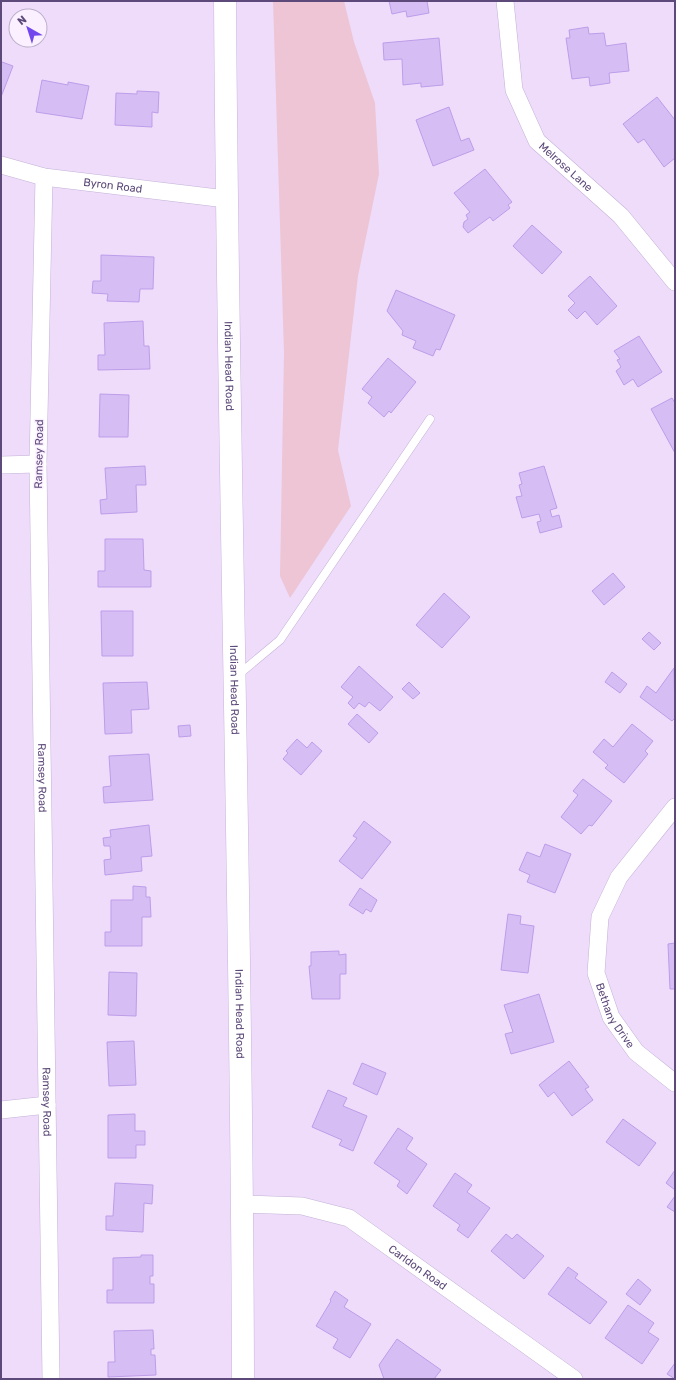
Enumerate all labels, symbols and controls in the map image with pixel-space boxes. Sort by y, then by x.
north arrow [8,8,48,48]
text: N [15,13,29,28]
street label: Melrose Lane [536,139,595,194]
street label: Byron Road [83,175,143,195]
street label: Indian Head Road [222,321,236,411]
street label: Ramsey Road [32,419,46,489]
street label: Indian Head Road [227,645,242,735]
street label: Ramsey Road [35,743,49,813]
street label: Indian Head Road [233,969,247,1059]
street label: Bethany Drive [593,981,637,1050]
street label: Ramsey Road [40,1067,54,1137]
street label: Carldon Road [386,1242,449,1292]

